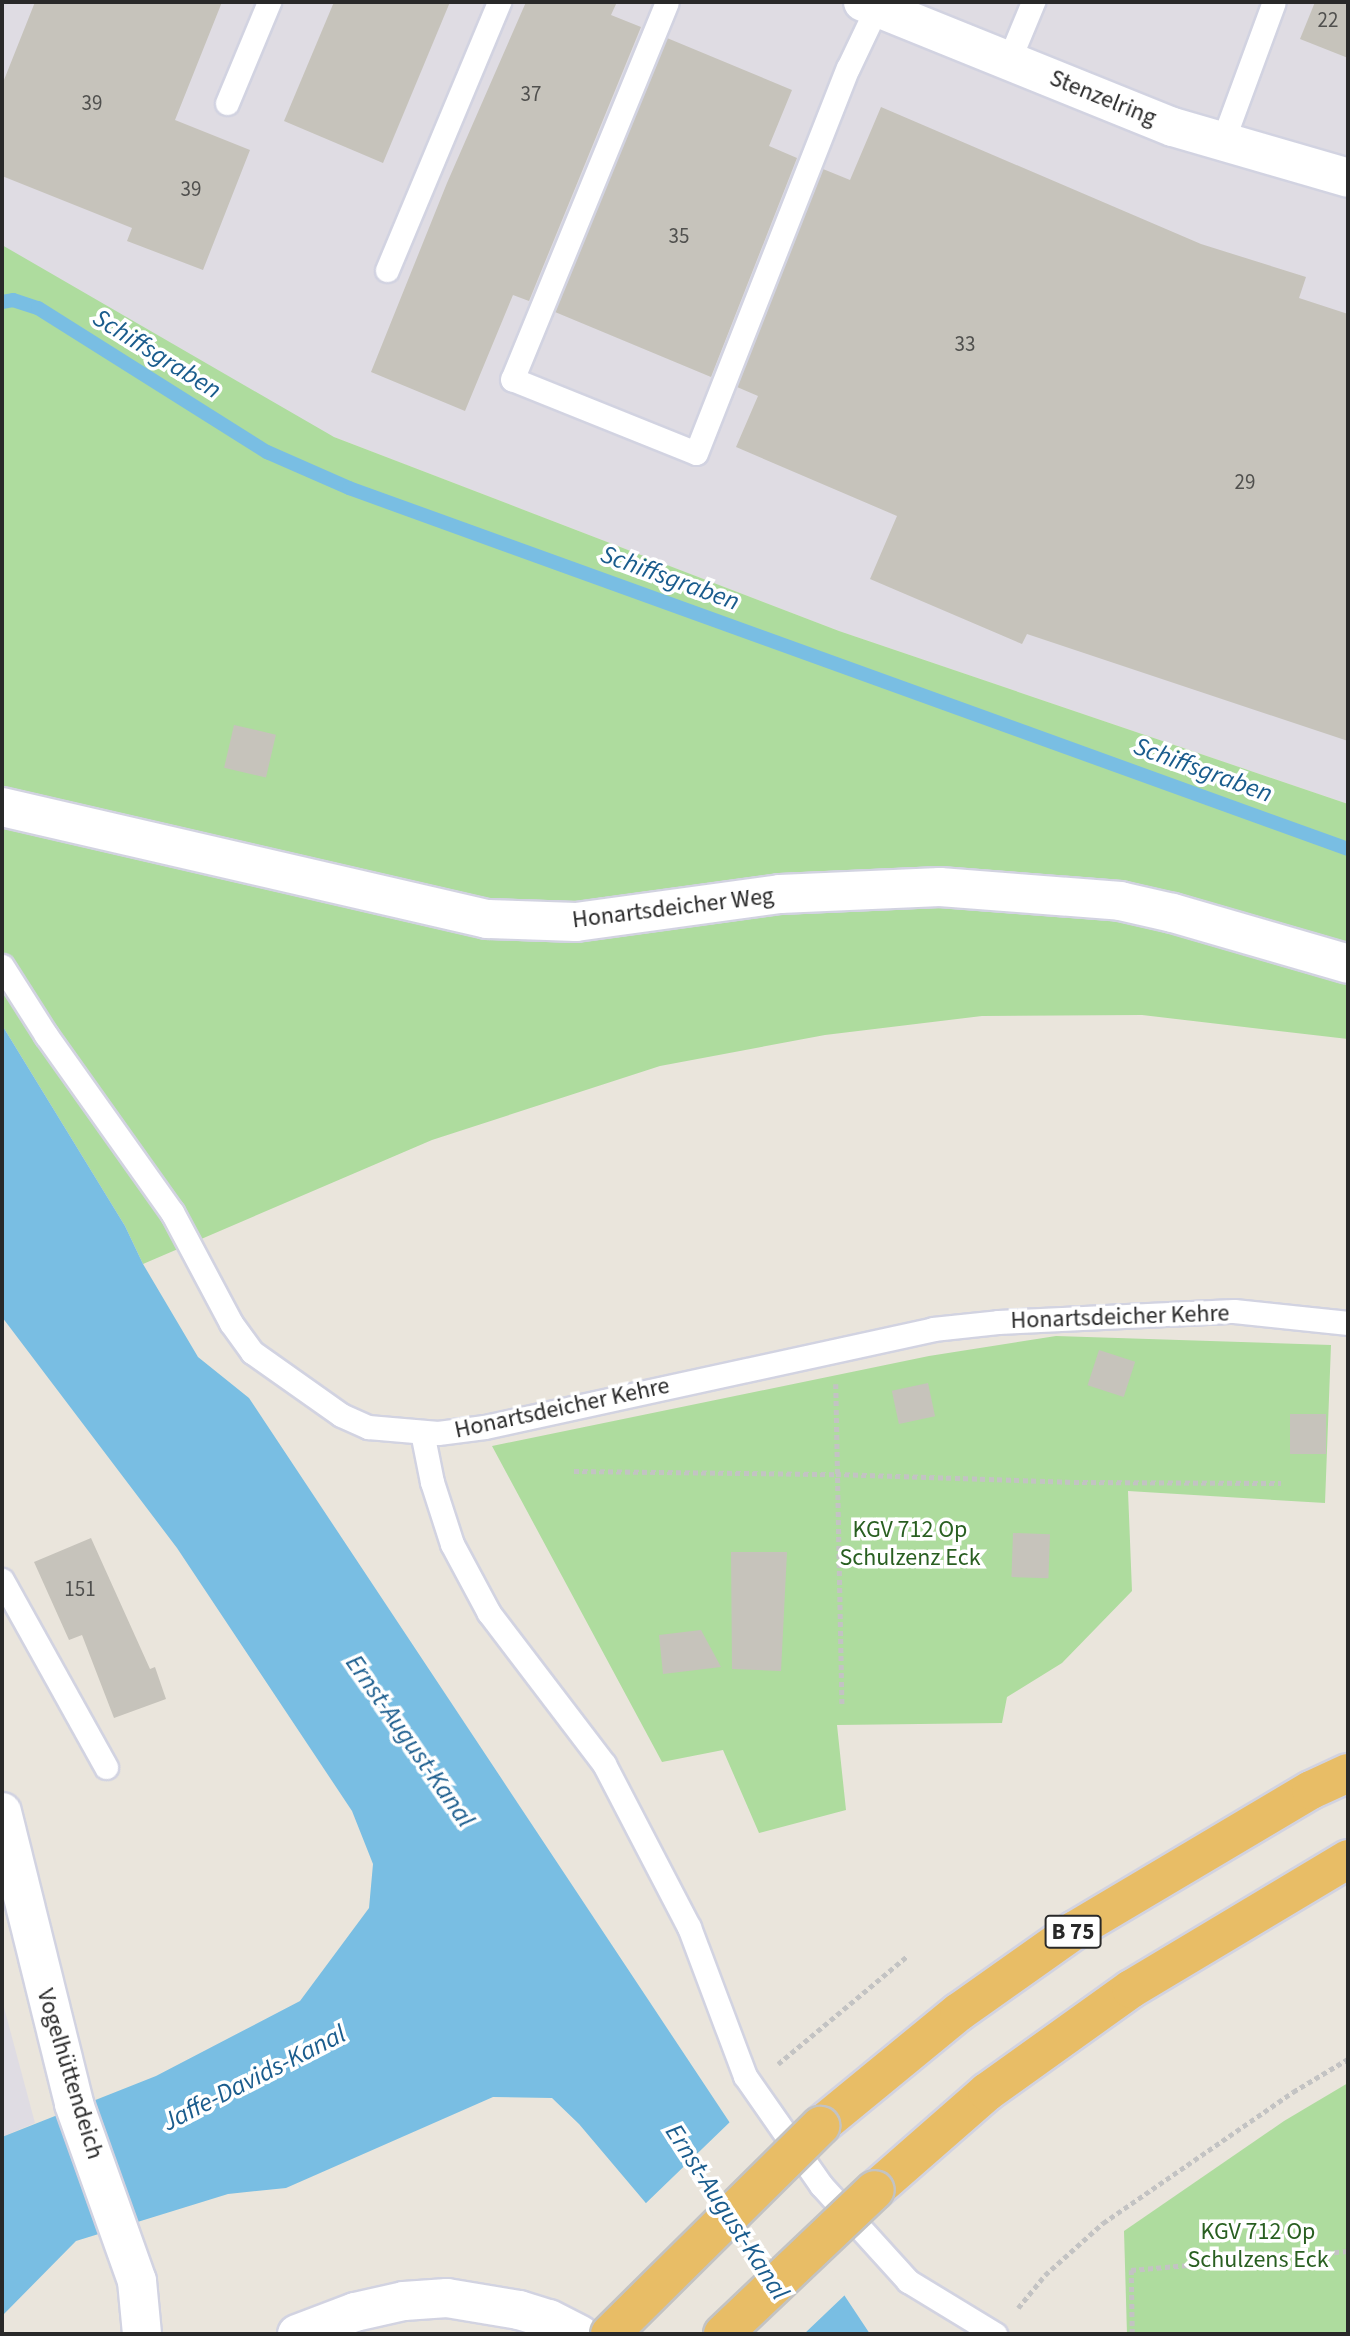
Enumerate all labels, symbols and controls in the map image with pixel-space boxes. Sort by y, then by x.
house number: 22 [1318,7,1338,33]
street label: Stenzelring [1045,64,1161,132]
house number: 37 [521,81,541,107]
house number: 39 [82,90,102,116]
house number: 39 [181,176,201,202]
house number: 35 [669,223,689,249]
water label: Schiffsgraben [87,302,227,406]
house number: 33 [955,331,975,357]
house number: 29 [1235,469,1255,495]
water label: Schiffsgraben [596,538,744,618]
water label: Schiffsgraben [1129,730,1277,810]
street label: Honartsdeicher Weg [571,881,775,935]
street label: Honartsdeicher Kehre [1010,1299,1230,1335]
street label: Honartsdeicher Kehre [452,1371,672,1445]
park label: KGV 712 Op Schulzenz Eck [839,1516,981,1572]
house number: 151 [64,1576,96,1602]
water label: Ernst-August-Kanal [339,1649,481,1833]
road number: B 75 [1043,1912,1103,1952]
street label: Vogelhüttendeich [30,1985,110,2163]
water label: Jaffe-Davids-Kanal [157,2018,351,2138]
water label: Ernst-August-Kanal [658,2118,796,2306]
park label: KGV 712 Op Schulzens Eck [1187,2218,1329,2274]

